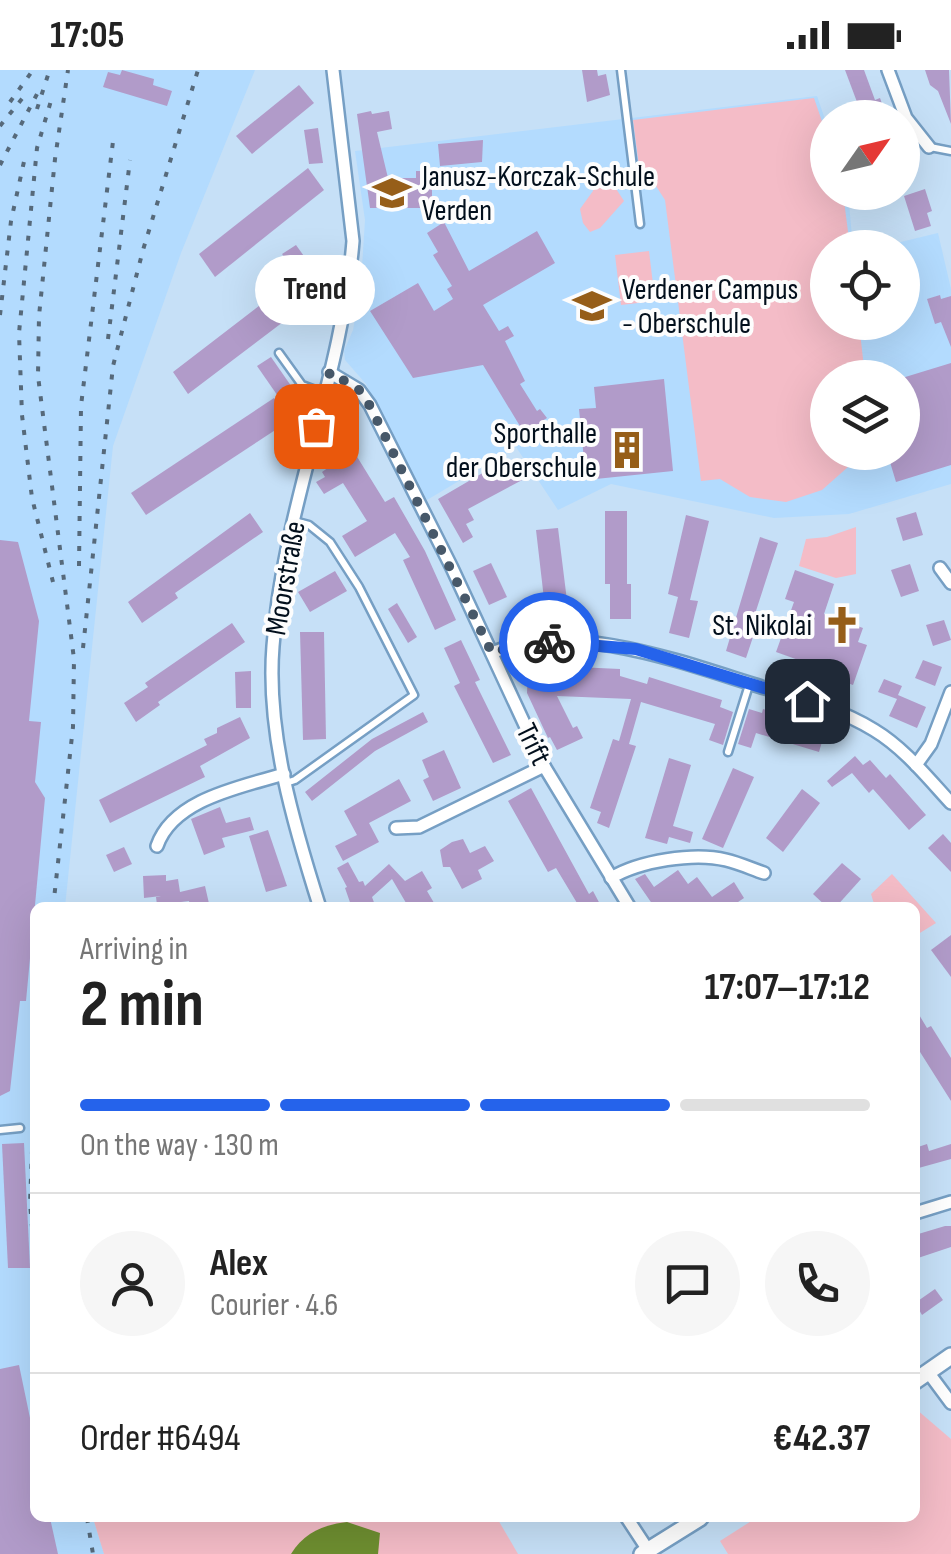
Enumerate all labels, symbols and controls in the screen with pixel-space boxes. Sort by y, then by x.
text: 17:05 [50,13,124,58]
north arrow [810,100,920,210]
map controls [810,100,920,470]
place label: Janusz-Korczak-Schule Verden [421,159,655,229]
school or university icon: Janusz-Korczak-Schule Verden [371,172,413,214]
button: locate [810,230,920,340]
callout: Trend [256,256,376,326]
text: Trend [283,270,347,309]
place label: Verdener Campus - Oberschule [622,272,798,342]
school or university icon: Verdener Campus - Oberschule [571,285,613,327]
button: layers [810,360,920,470]
pin [274,384,359,469]
icon: bag [289,399,344,454]
place label: Sporthalle der Oberschule [446,416,597,486]
building icon: Sporthalle der Oberschule [606,429,648,471]
street label: Moorstraße [258,518,314,638]
courier [499,592,599,692]
church icon: St. Nikolai [821,604,863,646]
place label: St. Nikolai [712,608,812,644]
icon: bike [522,615,577,670]
pin [765,659,850,744]
icon: home [780,674,835,729]
street label: Trift [508,718,558,771]
text: Arriving in [80,930,188,969]
text: 17:07–17:12 [704,965,870,1010]
text: 2 min [80,967,204,1045]
text: On the way · 130 m [80,1126,279,1165]
button: person [80,1231,185,1336]
button: chat [635,1231,740,1336]
button: phone [765,1231,870,1336]
text: Alex [210,1241,268,1286]
text: Courier · 4.6 [210,1286,338,1325]
text: Order #6494 [80,1416,240,1461]
text: €42.37 [773,1416,870,1461]

